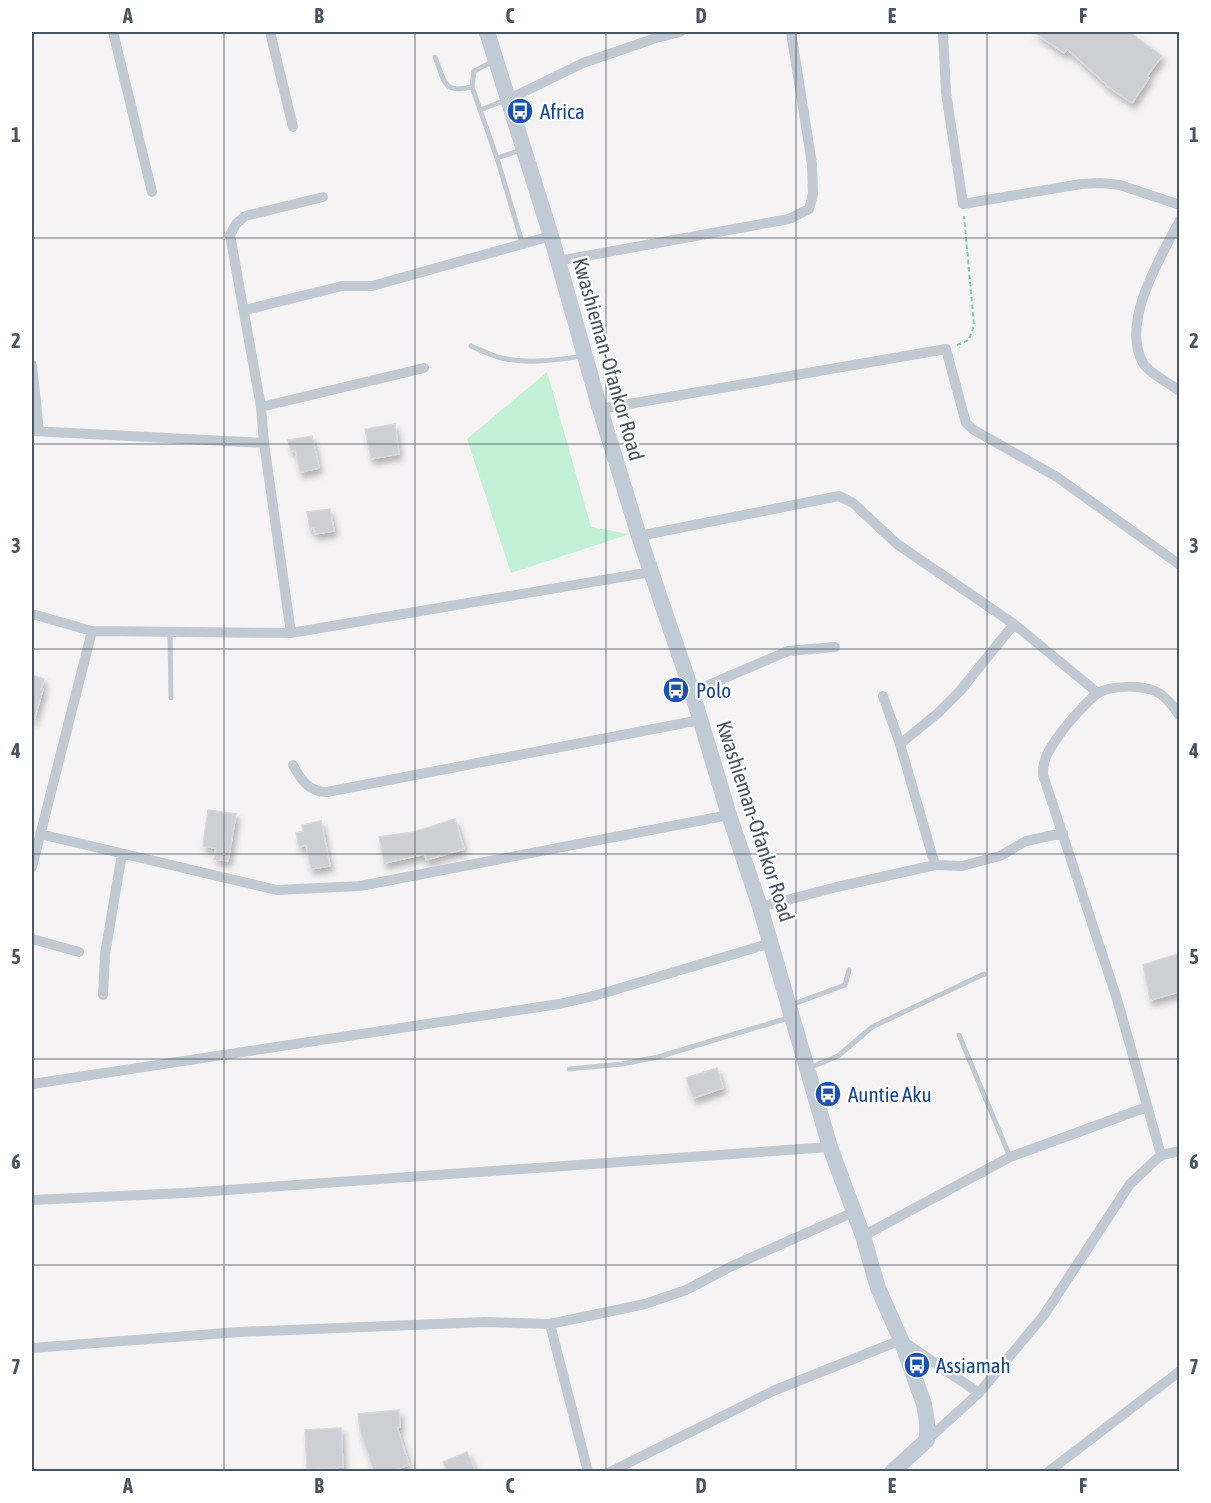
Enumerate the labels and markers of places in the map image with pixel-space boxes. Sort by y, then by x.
bus stop icon: Africa [505,96,535,126]
place label: Africa [540,99,585,123]
bus stop icon: Polo [661,675,691,705]
place label: Polo [696,678,731,702]
bus stop icon: Auntie Aku [813,1079,843,1109]
place label: Auntie Aku [848,1082,932,1106]
bus stop icon: Assiamah [902,1350,932,1380]
place label: Assiamah [936,1353,1011,1377]

